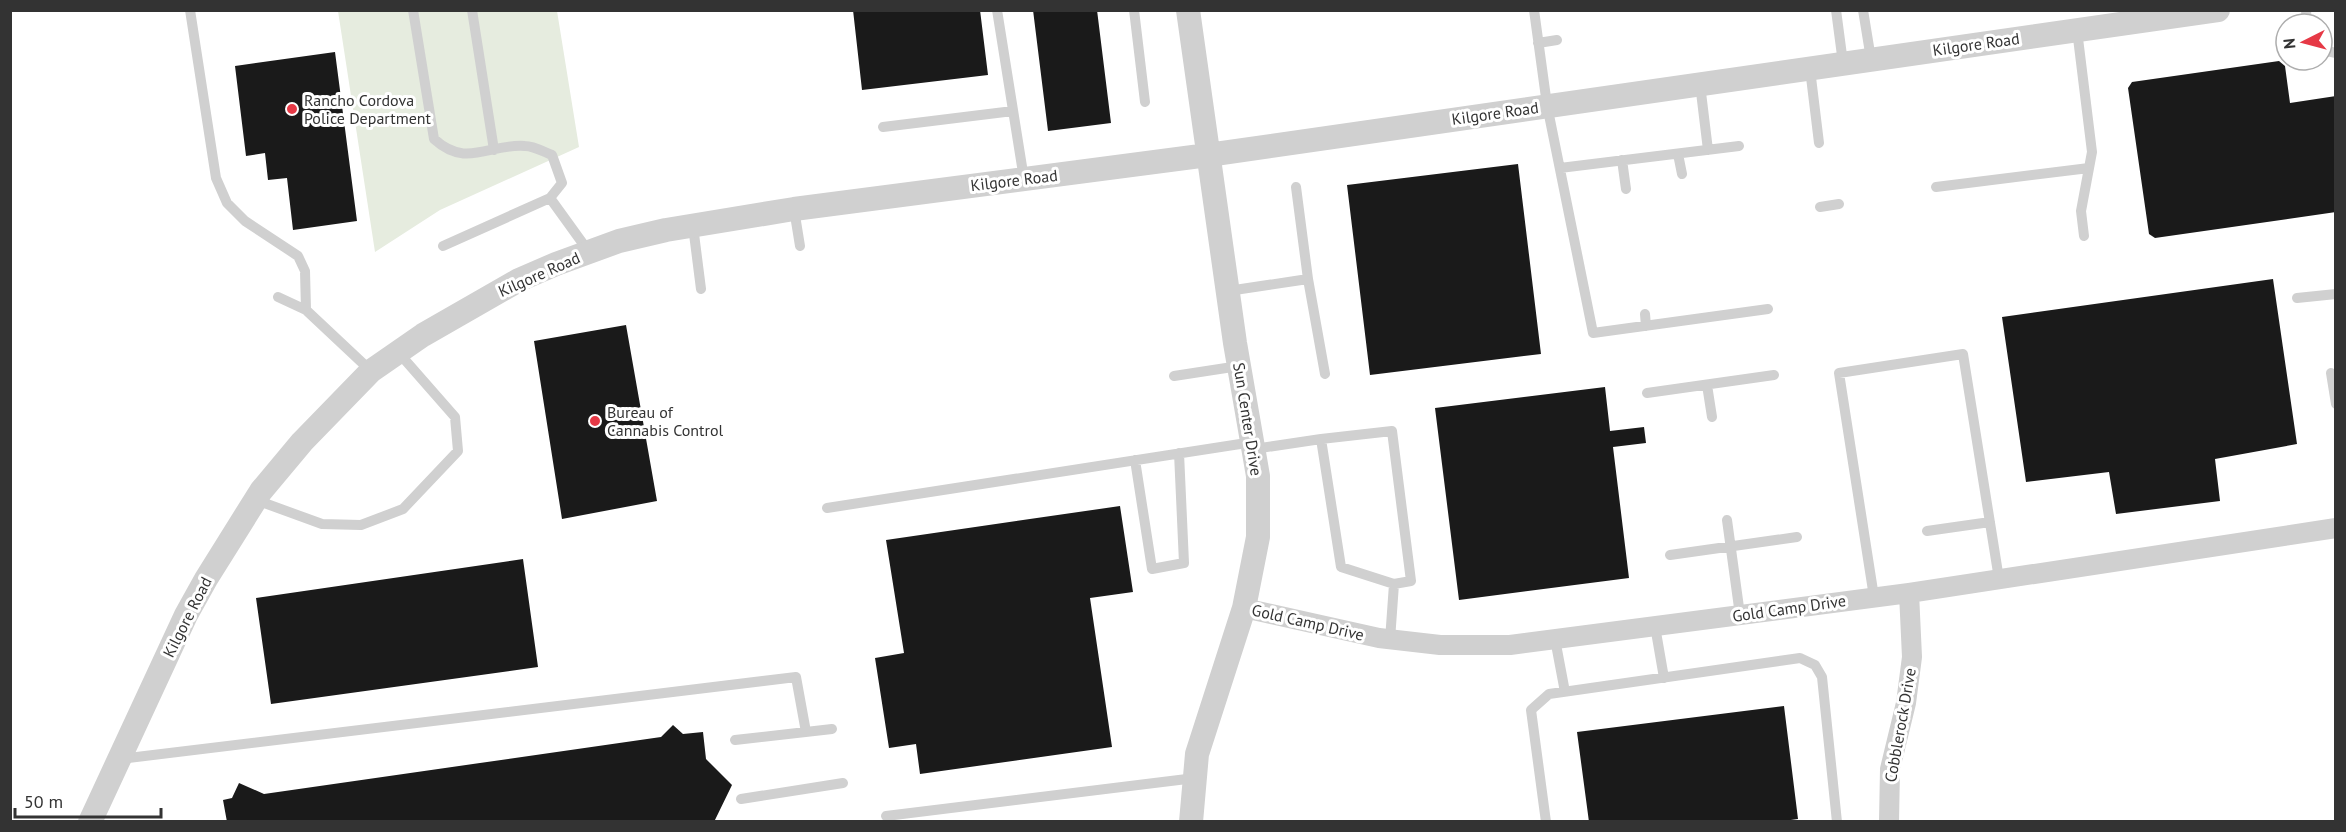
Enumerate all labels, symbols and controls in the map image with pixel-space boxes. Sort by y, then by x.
north arrow [2274,12,2334,72]
street label: Kilgore Road [1931,28,2021,60]
text: N [2279,37,2300,50]
place label: Rancho Cordova Police Department [304,90,432,128]
street label: Kilgore Road [1450,97,1540,129]
marker: Rancho Cordova Police Department [285,102,299,116]
street label: Kilgore Road [969,165,1059,195]
street label: Kilgore Road [495,247,583,301]
street label: Sun Center Drive [1229,361,1267,477]
place label: Bureau of Cannabis Control [607,402,724,440]
marker: Bureau of Cannabis Control [588,414,602,428]
street label: Kilgore Road [158,573,216,661]
street label: Gold Camp Drive [1731,590,1847,626]
street label: Gold Camp Drive [1250,599,1366,645]
street label: Cobblerock Drive [1880,666,1920,784]
scale bar [15,781,160,819]
text: 50 m [24,790,63,813]

